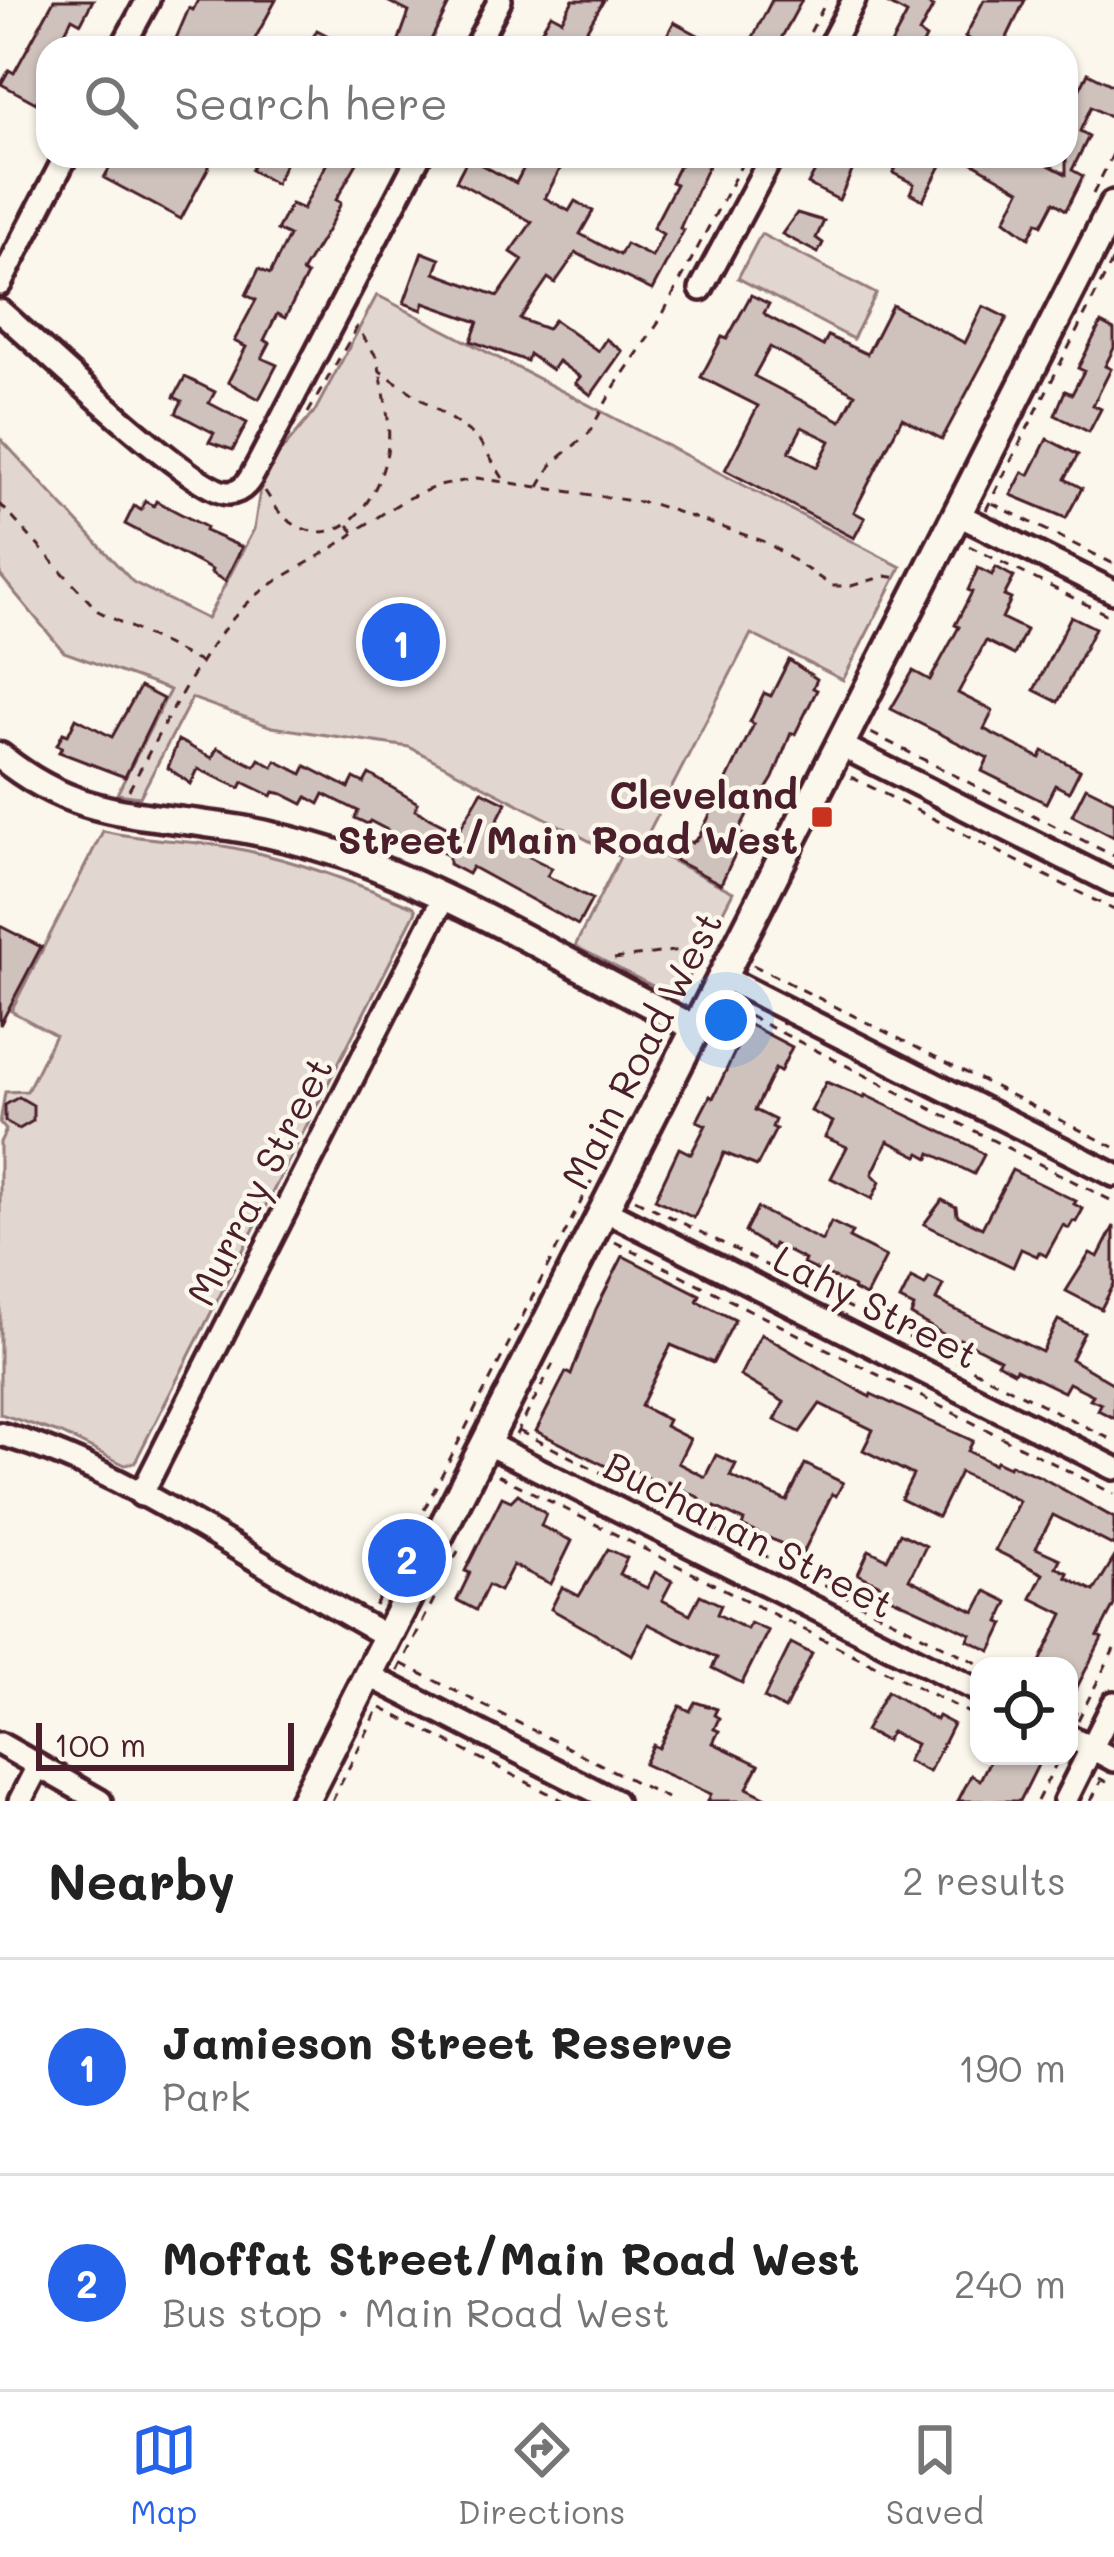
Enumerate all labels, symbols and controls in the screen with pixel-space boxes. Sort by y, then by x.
search box [36,36,1078,168]
icon: search [78,69,144,135]
text: Search here [174,73,448,131]
pin: 1 [362,597,440,687]
place label: Cleveland Street/Main Road West [337,768,798,864]
marker: Cleveland Street/Main Road West [809,804,835,830]
street label: Main Road West [549,902,733,1197]
your location [696,990,756,1050]
street label: Murray Street [174,1047,343,1313]
street label: Lahy Street [765,1232,988,1379]
street label: Buchanan Street [596,1439,903,1629]
pin: 2 [368,1513,446,1603]
map controls [970,1657,1078,1765]
button: locate [970,1657,1078,1765]
scale bar [36,1717,294,1770]
text: 100 m [54,1722,146,1765]
text: Nearby [48,1846,235,1913]
text: 2 results [902,1854,1066,1905]
text: Jamieson Street Reserve [162,2012,733,2070]
text: 1 [78,2041,96,2092]
text: 190 m [958,2041,1066,2092]
text: Park [162,2070,250,2121]
text: Moffat Street/Main Road West [162,2228,859,2286]
text: 2 [76,2257,98,2308]
text: 240 m [954,2257,1066,2308]
text: Bus stop · Main Road West [162,2286,670,2337]
tab: Map [130,2417,197,2532]
tab: Directions [458,2417,625,2532]
tab: Saved [886,2417,984,2532]

